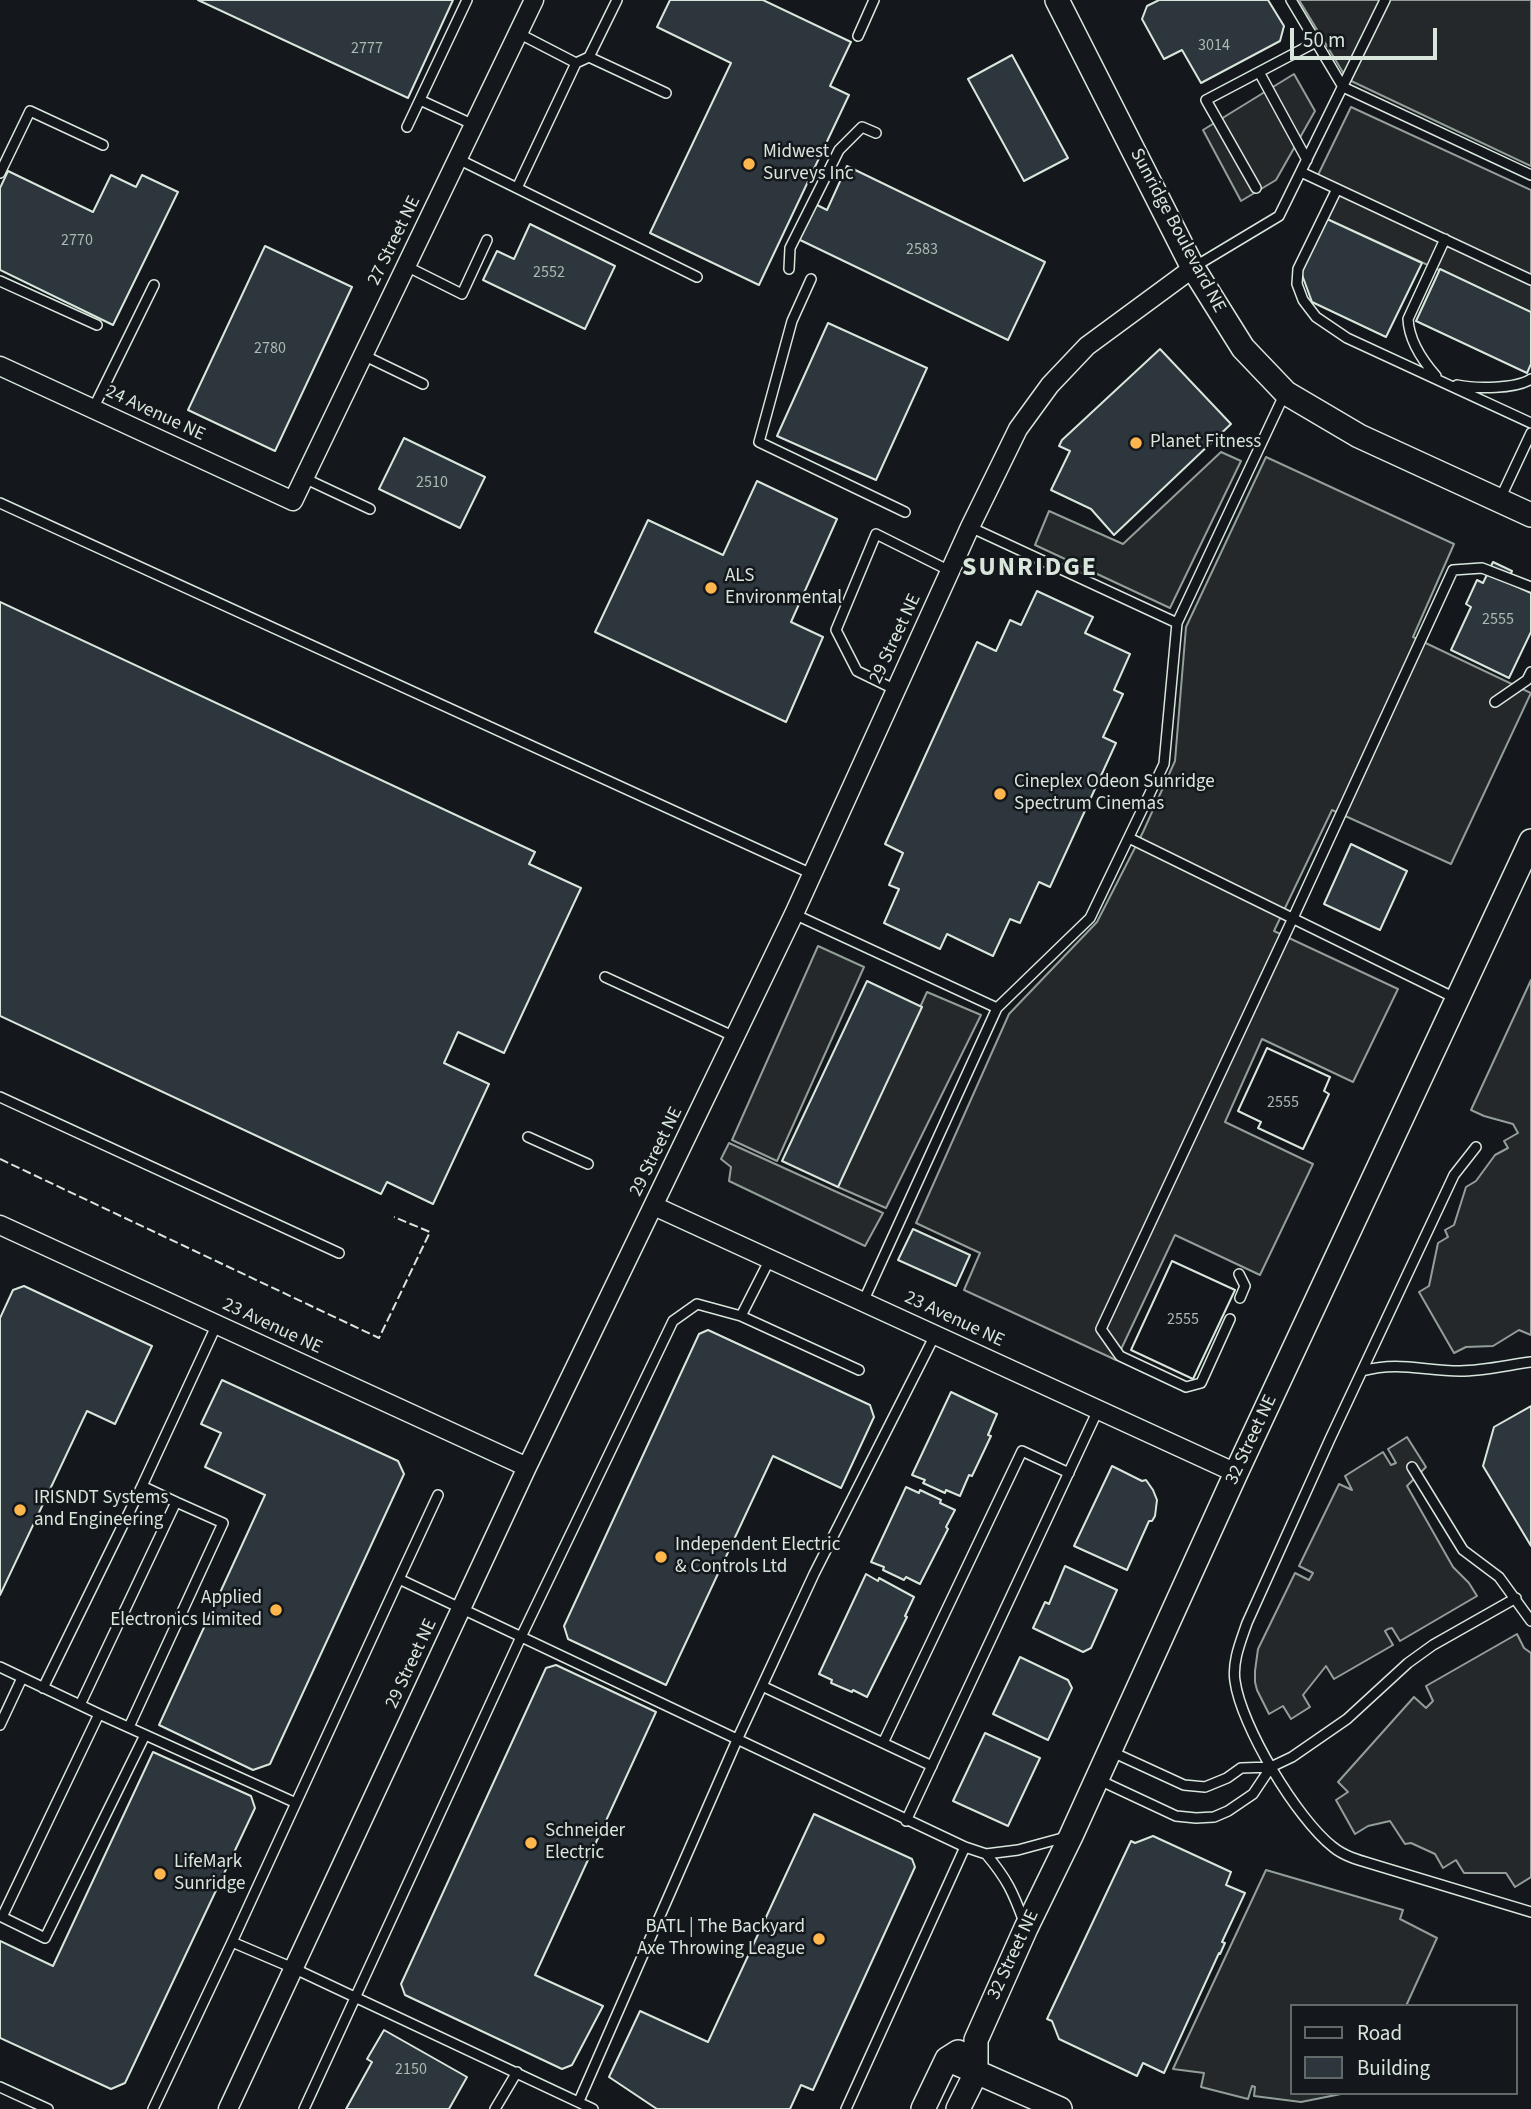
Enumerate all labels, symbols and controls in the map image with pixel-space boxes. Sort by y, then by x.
scale bar [1293,14,1440,58]
text: 50 m [1303,25,1345,55]
house number: 3014 [1198,36,1230,56]
house number: 2777 [351,39,383,59]
place label: Midwest Surveys Inc [763,142,854,186]
street label: Sunridge Boulevard NE [1124,145,1230,317]
marker: Midwest Surveys Inc [741,156,757,172]
street label: 27 Street NE [364,193,426,289]
house number: 2770 [61,231,93,251]
house number: 2583 [906,240,938,260]
house number: 2552 [533,263,565,283]
house number: 2780 [254,339,286,359]
street label: 24 Avenue NE [102,381,208,447]
place label: Planet Fitness [1150,432,1261,454]
marker: Planet Fitness [1128,435,1144,451]
house number: 2510 [416,473,448,493]
district label: SUNRIDGE [963,553,1097,585]
place label: ALS Environmental [725,566,842,610]
marker: ALS Environmental [703,580,719,596]
street label: 29 Street NE [865,591,927,687]
house number: 2555 [1482,610,1514,630]
place label: Cineplex Odeon Sunridge Spectrum Cinemas [1014,772,1215,816]
marker: Cineplex Odeon Sunridge Spectrum Cinemas [992,786,1008,802]
house number: 2555 [1267,1093,1299,1113]
street label: 29 Street NE [626,1104,688,1200]
street label: 23 Avenue NE [901,1287,1007,1353]
street label: 23 Avenue NE [219,1294,325,1360]
house number: 2555 [1167,1310,1199,1330]
street label: 32 Street NE [1221,1392,1283,1488]
place label: IRISNDT Systems and Engineering [34,1488,168,1532]
marker: IRISNDT Systems and Engineering [12,1502,28,1518]
place label: Independent Electric & Controls Ltd [675,1535,840,1579]
marker: Independent Electric & Controls Ltd [653,1549,669,1565]
place label: Applied Electronics Limited [110,1588,262,1632]
marker: Applied Electronics Limited [268,1602,284,1618]
street label: 29 Street NE [381,1616,443,1712]
place label: Schneider Electric [545,1821,625,1865]
marker: Schneider Electric [523,1835,539,1851]
place label: LifeMark Sunridge [174,1852,245,1896]
marker: LifeMark Sunridge [152,1866,168,1882]
street label: 32 Street NE [983,1907,1045,2003]
place label: BATL | The Backyard Axe Throwing League [637,1917,805,1961]
marker: BATL | The Backyard Axe Throwing League [811,1931,827,1947]
legend [1290,2004,1517,2095]
text: Road [1357,2018,1402,2048]
text: Building [1357,2053,1430,2083]
house number: 2150 [395,2060,427,2080]

